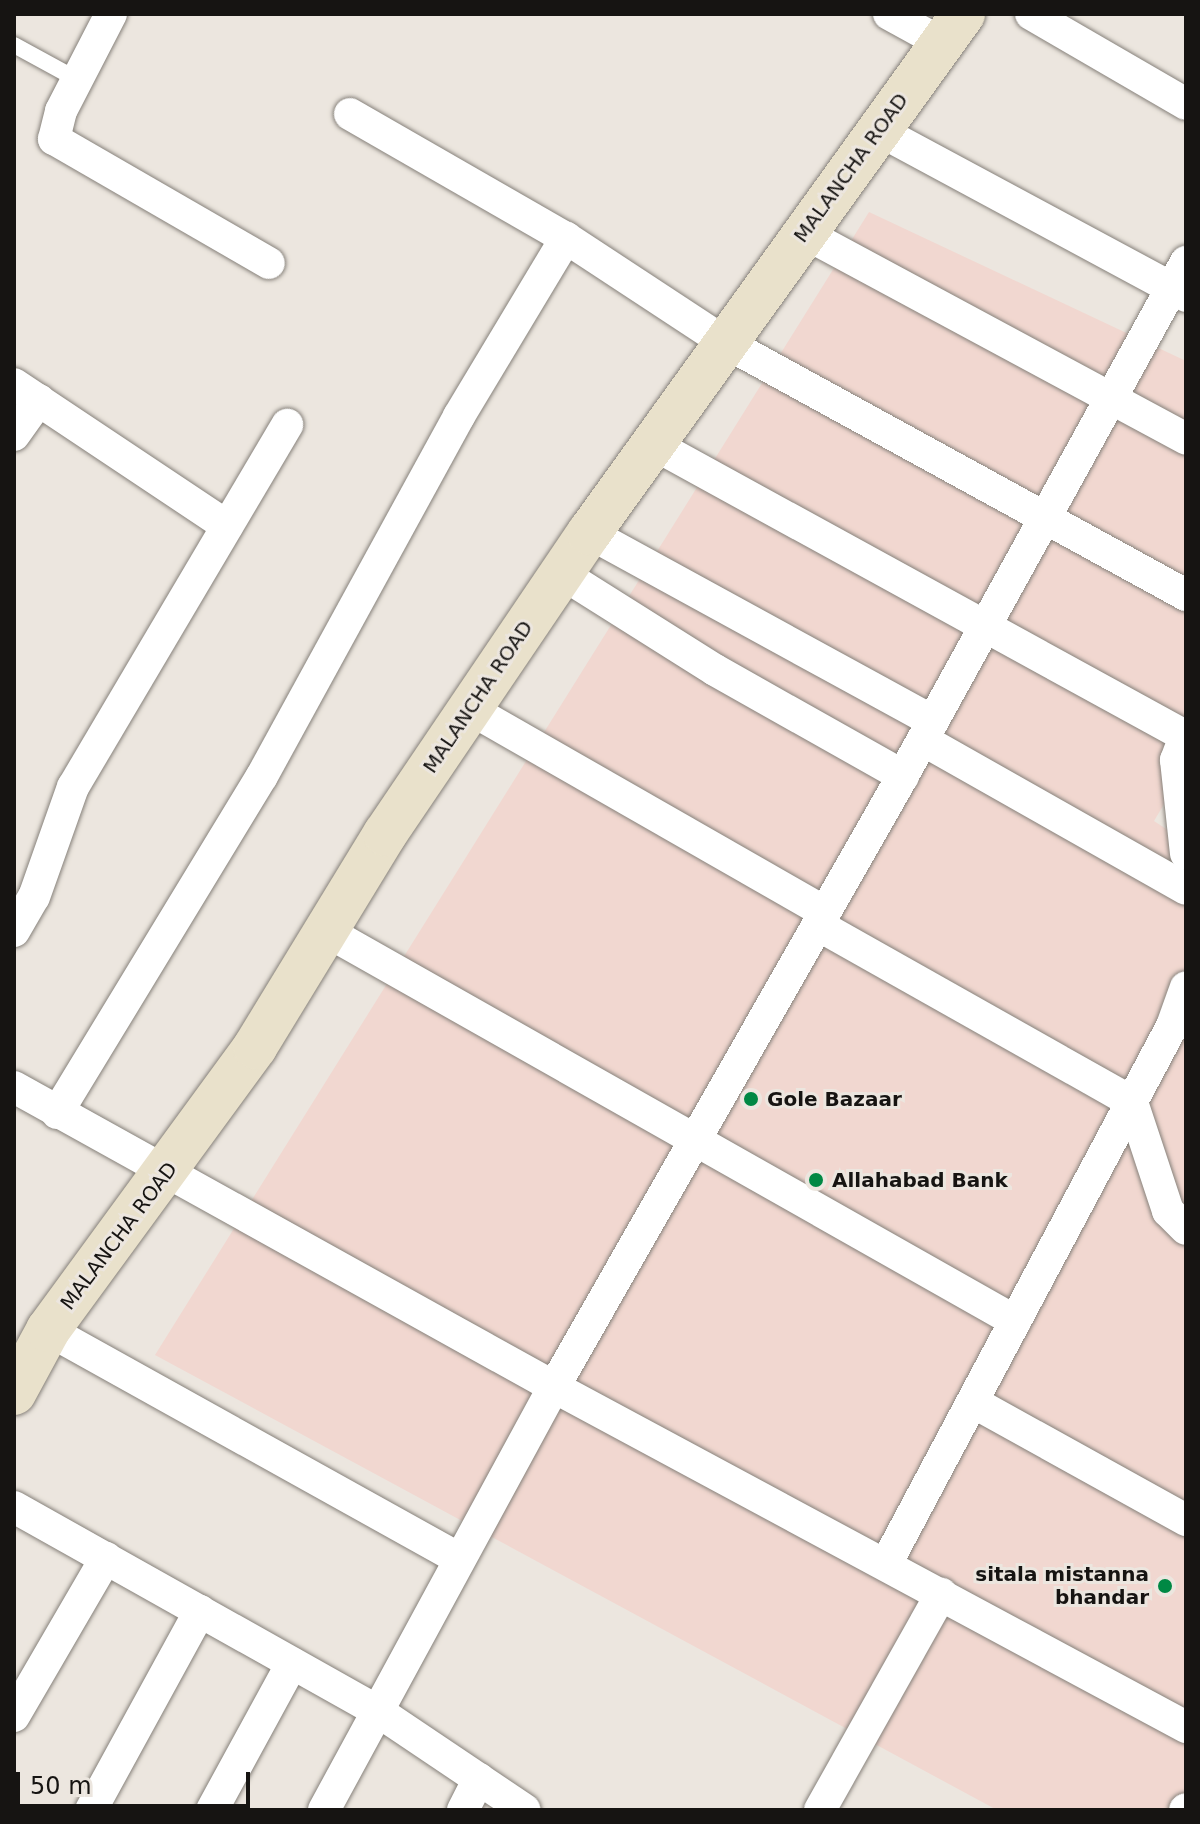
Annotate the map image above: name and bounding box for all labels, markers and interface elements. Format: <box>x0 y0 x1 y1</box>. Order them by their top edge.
street label: MALANCHA ROAD <box>789 89 913 247</box>
street label: MALANCHA ROAD <box>418 616 538 778</box>
place label: Gole Bazaar <box>767 1087 902 1111</box>
marker: Gole Bazaar <box>742 1090 760 1108</box>
street label: MALANCHA ROAD <box>56 1157 182 1315</box>
place label: Allahabad Bank <box>832 1168 1008 1192</box>
marker: Allahabad Bank <box>807 1171 825 1189</box>
place label: sitala mistanna bhandar <box>975 1562 1149 1609</box>
marker: sitala mistanna bhandar <box>1156 1577 1174 1595</box>
scale bar <box>20 1756 254 1806</box>
text: 50 m <box>30 1772 92 1800</box>

